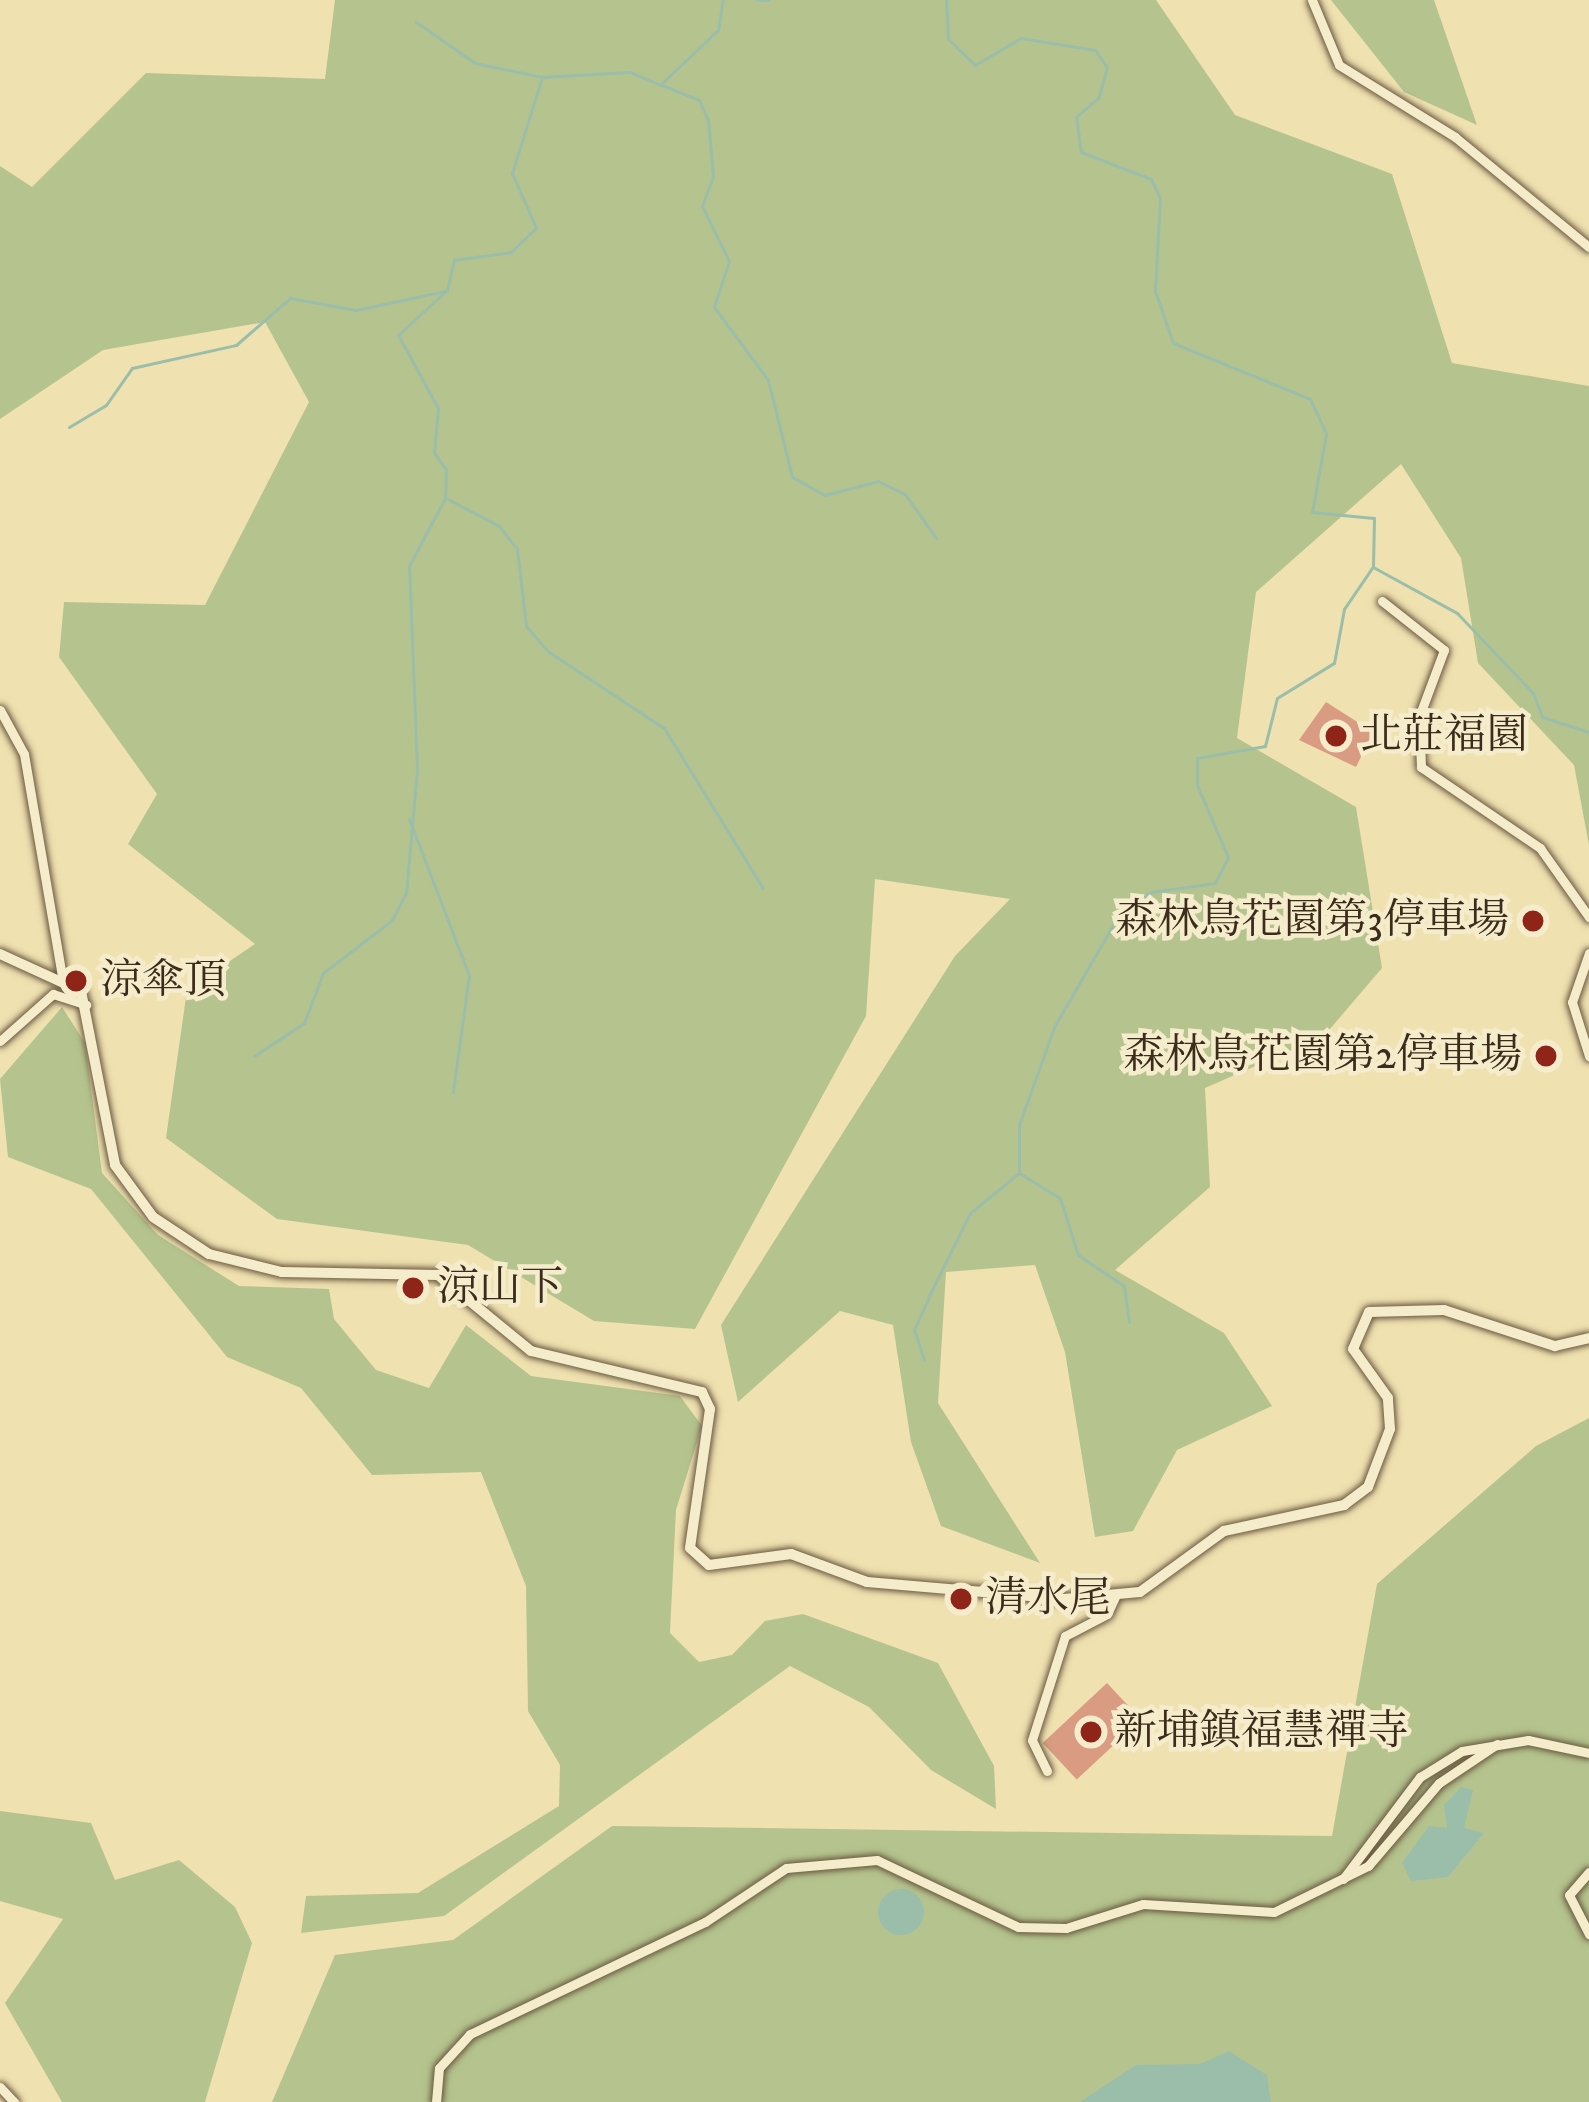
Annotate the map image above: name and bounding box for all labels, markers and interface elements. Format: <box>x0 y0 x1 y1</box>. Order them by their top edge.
place label: 北莊福園 <box>1360 711 1528 761</box>
marker: 北莊福園 <box>1323 723 1349 749</box>
place label: 森林鳥花園第3停車場 <box>1115 896 1509 946</box>
marker: 森林鳥花園第3停車場 <box>1520 908 1546 934</box>
place label: 涼傘頂 <box>100 956 226 1006</box>
marker: 涼傘頂 <box>63 968 89 994</box>
place label: 森林鳥花園第2停車場 <box>1123 1031 1522 1081</box>
marker: 森林鳥花園第2停車場 <box>1533 1043 1559 1069</box>
place label: 涼山下 <box>437 1263 563 1313</box>
marker: 涼山下 <box>400 1275 426 1301</box>
place label: 清水尾 <box>985 1574 1111 1624</box>
marker: 清水尾 <box>948 1586 974 1612</box>
place label: 新埔鎮福慧禪寺 <box>1115 1707 1409 1757</box>
marker: 新埔鎮福慧禪寺 <box>1078 1719 1104 1745</box>

